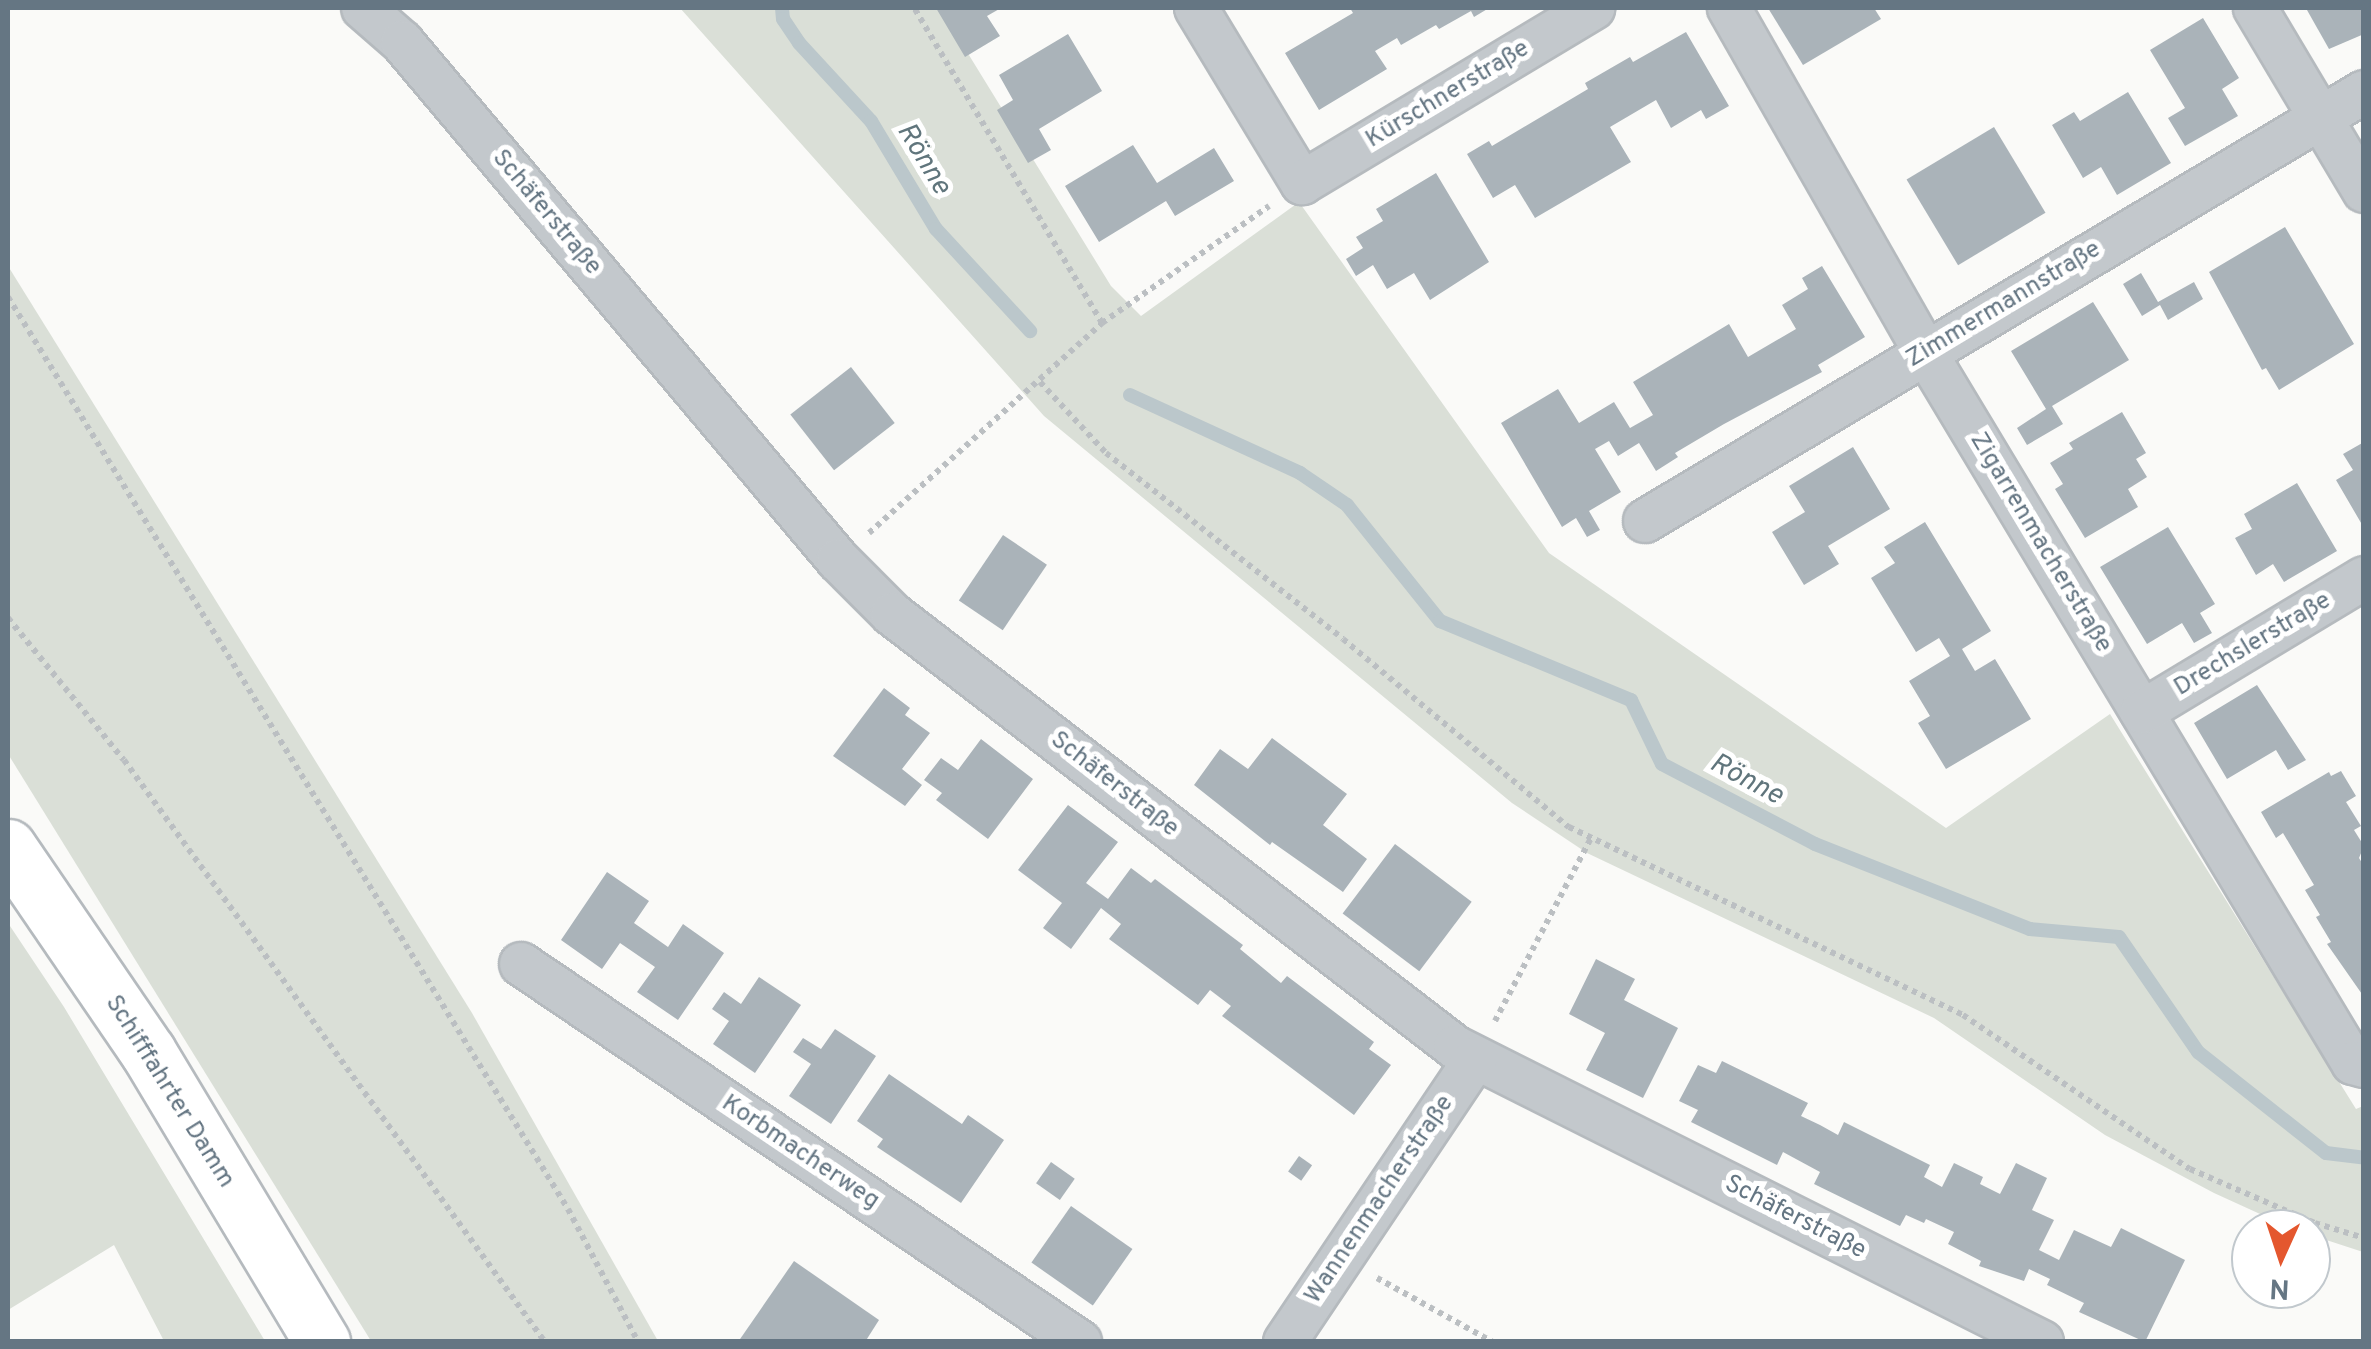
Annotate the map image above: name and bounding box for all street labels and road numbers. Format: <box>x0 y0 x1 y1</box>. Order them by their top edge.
street label: Kürschnerstraße <box>1361 34 1535 156</box>
street label: Schäferstraße <box>485 144 607 282</box>
street label: Zimmermannstraße <box>1901 235 2107 375</box>
street label: Zigarrenmacherstraße <box>1962 427 2118 659</box>
street label: Drechslerstraße <box>2169 586 2337 704</box>
street label: Schäferstraße <box>1044 726 1184 844</box>
street label: Schifffahrter Damm <box>98 990 240 1194</box>
street label: Korbmacherweg <box>715 1089 885 1217</box>
street label: Wannenmacherstraße <box>1299 1090 1461 1310</box>
street label: Schäferstraße <box>1719 1170 1871 1266</box>

